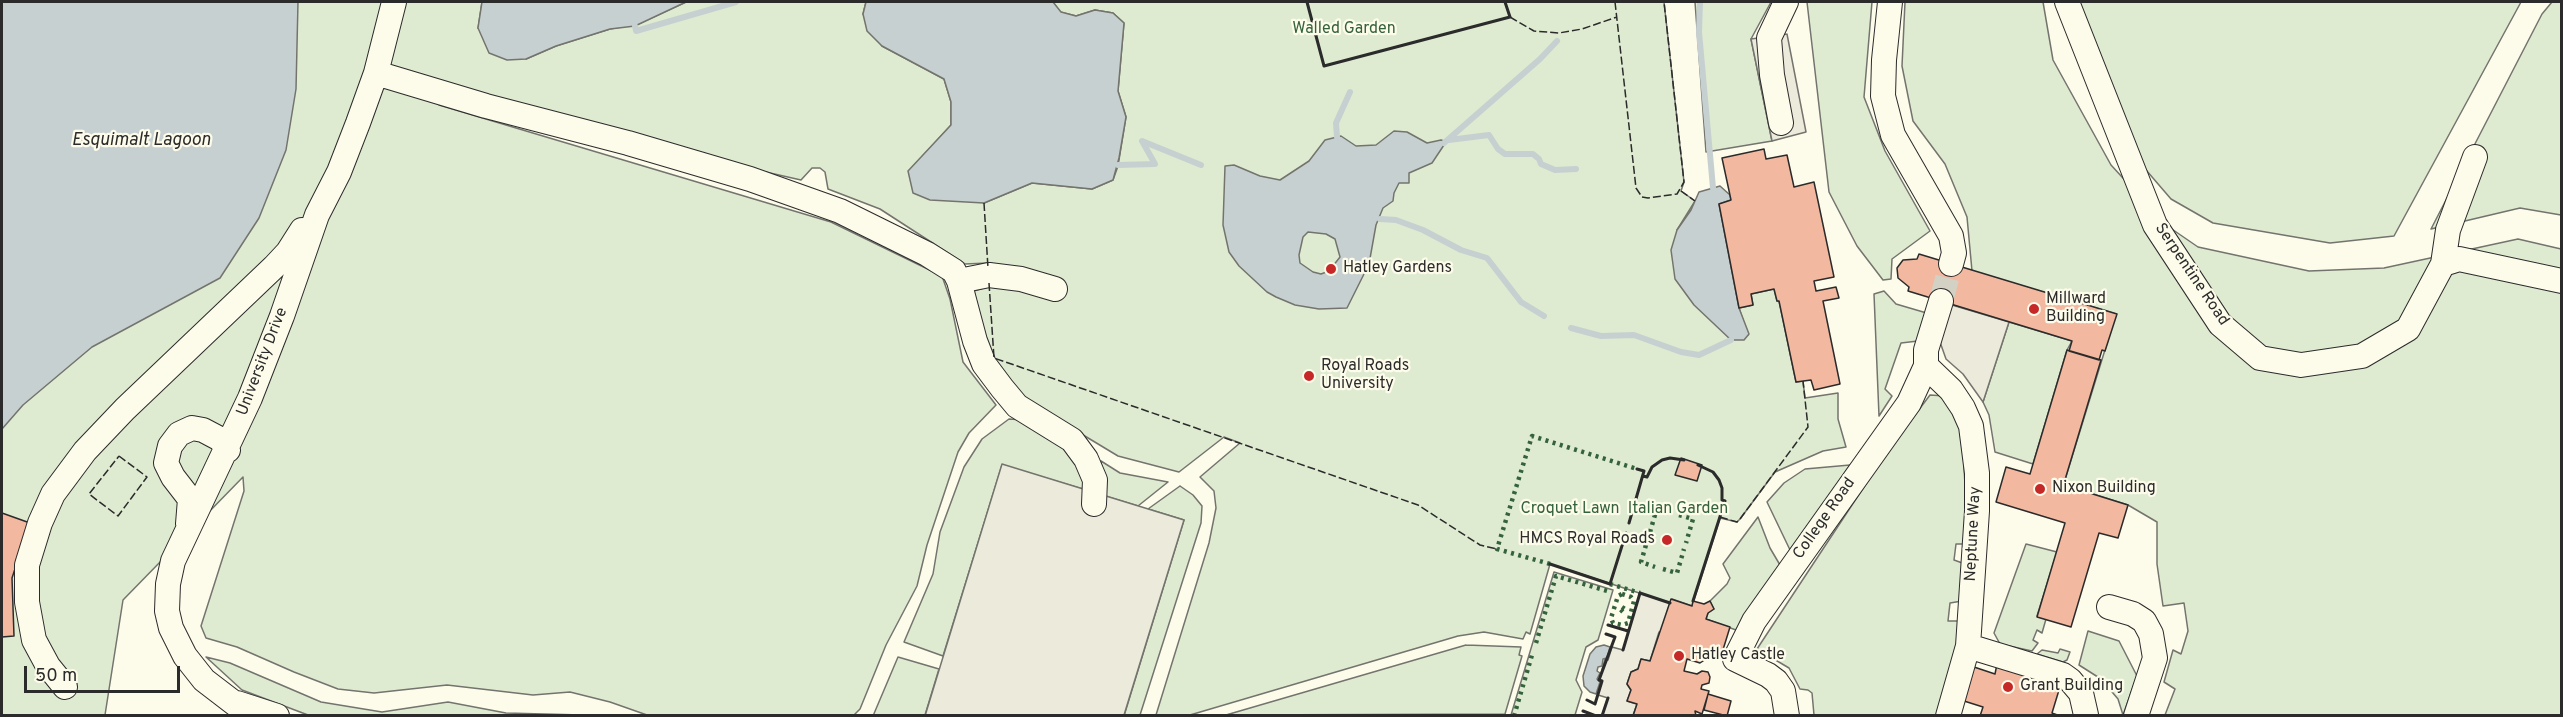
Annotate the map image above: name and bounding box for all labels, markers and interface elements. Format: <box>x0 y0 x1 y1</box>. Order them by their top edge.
park label: Walled Garden <box>1292 20 1396 40</box>
water label: Esquimalt Lagoon <box>71 130 211 152</box>
street label: Serpentine Road <box>2150 220 2232 330</box>
place label: Hatley Gardens <box>1343 259 1452 279</box>
marker: Hatley Gardens <box>1324 262 1338 276</box>
place label: Millward Building <box>2046 290 2106 328</box>
marker: Millward Building <box>2027 302 2041 316</box>
street label: University Drive <box>234 305 292 419</box>
place label: Royal Roads University <box>1321 357 1409 395</box>
marker: Royal Roads University <box>1302 369 1316 383</box>
street label: College Road <box>1790 475 1860 563</box>
place label: Nixon Building <box>2052 479 2156 499</box>
marker: Nixon Building <box>2033 482 2047 496</box>
street label: Neptune Way <box>1962 486 1986 582</box>
park label: Croquet Lawn <box>1520 500 1620 520</box>
park label: Italian Garden <box>1628 500 1728 520</box>
place label: HMCS Royal Roads <box>1519 530 1655 550</box>
marker: HMCS Royal Roads <box>1660 533 1674 547</box>
place label: Hatley Castle <box>1691 646 1785 666</box>
marker: Hatley Castle <box>1672 649 1686 663</box>
scale bar <box>27 654 183 692</box>
text: 50 m <box>35 665 77 688</box>
place label: Grant Building <box>2020 677 2123 697</box>
marker: Grant Building <box>2001 680 2015 694</box>

